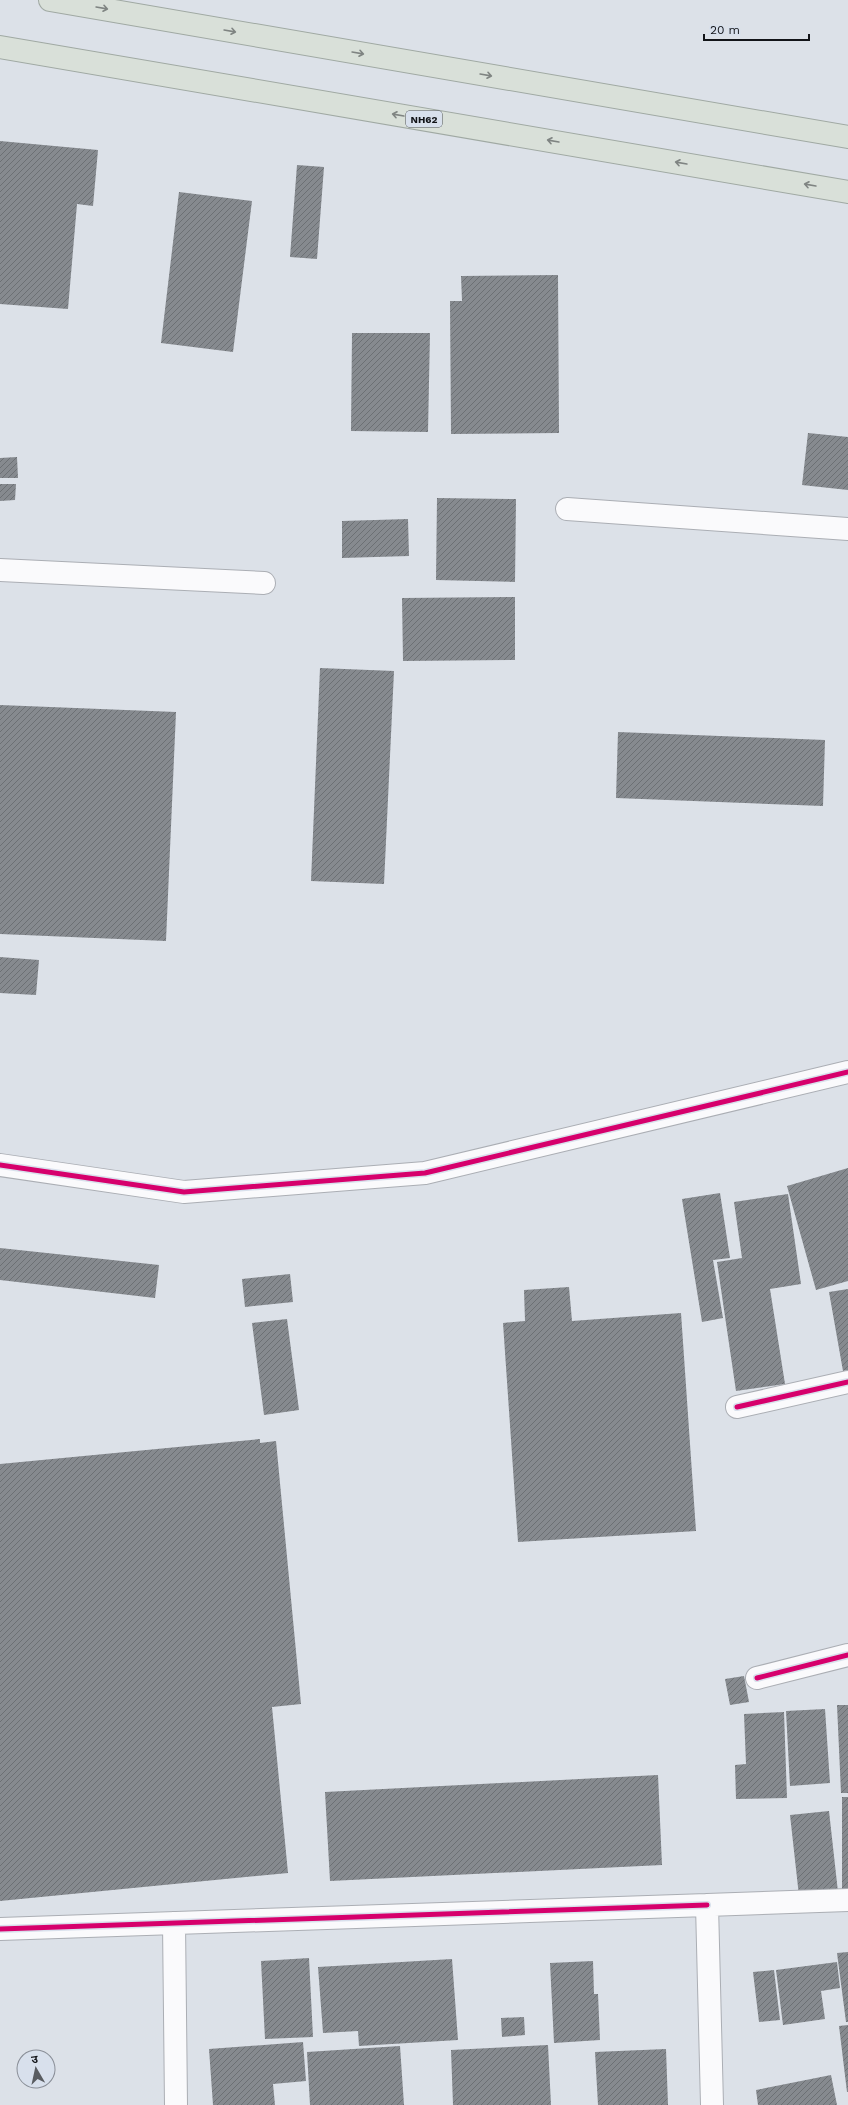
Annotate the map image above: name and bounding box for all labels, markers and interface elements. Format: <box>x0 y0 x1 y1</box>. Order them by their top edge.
one-way arrow <box>95 5 108 13</box>
scale bar <box>704 16 809 42</box>
text: 20 m <box>710 23 740 37</box>
one-way arrow <box>223 27 236 35</box>
one-way arrow <box>351 49 364 57</box>
one-way arrow <box>480 71 493 79</box>
one-way arrow <box>391 111 404 119</box>
road number: NH62 <box>406 111 442 127</box>
one-way arrow <box>547 137 560 145</box>
one-way arrow <box>675 159 688 167</box>
one-way arrow <box>803 181 816 189</box>
north arrow <box>16 2049 56 2089</box>
text: उ <box>30 2053 39 2067</box>

